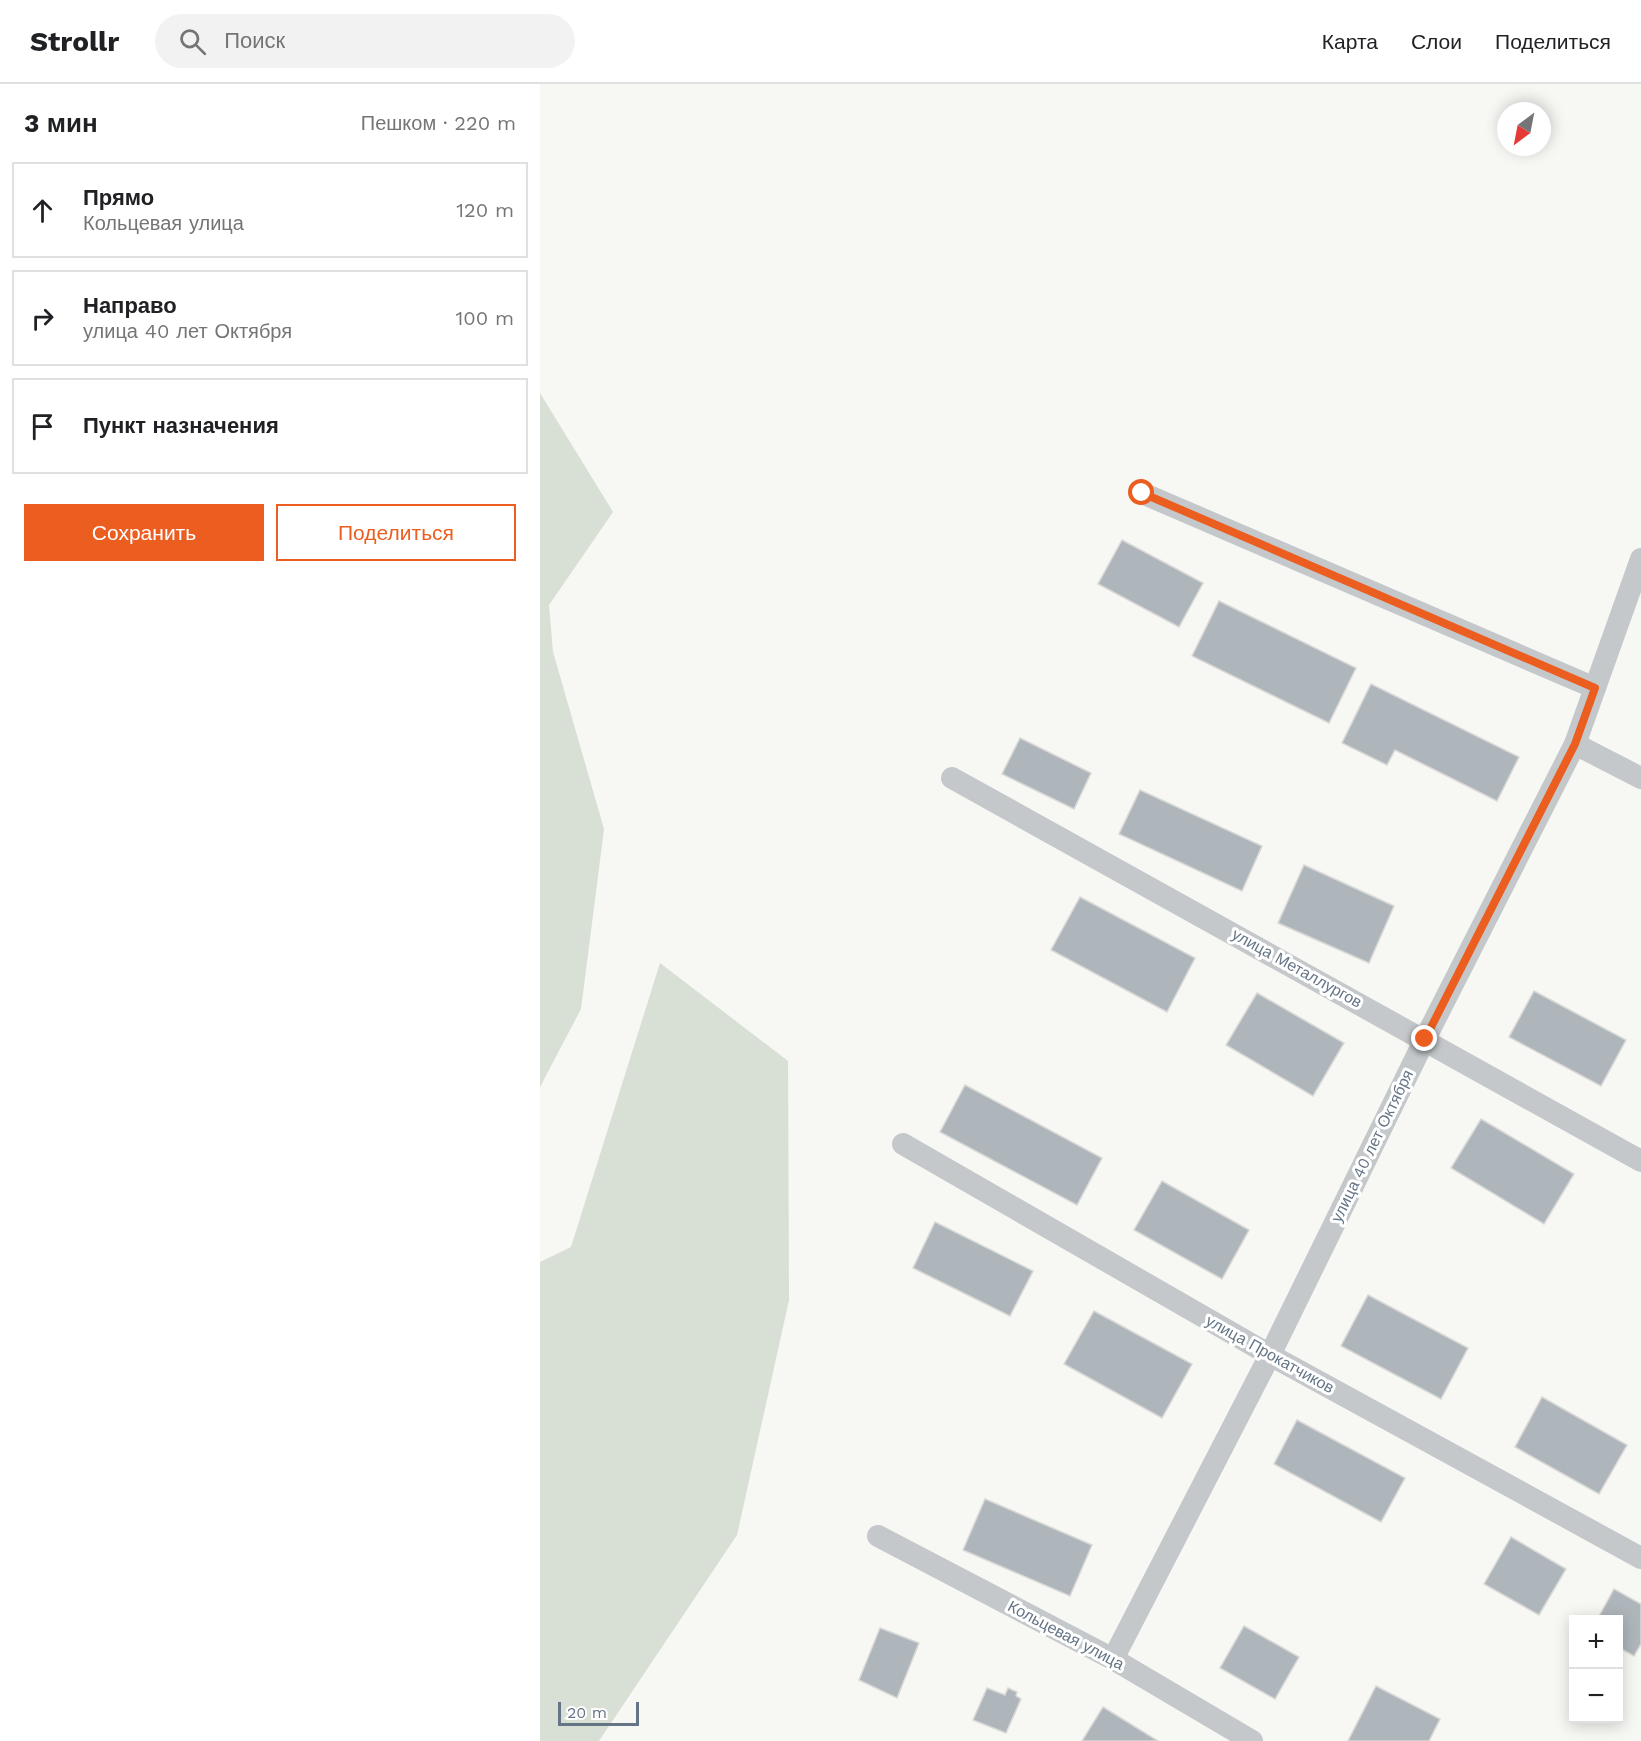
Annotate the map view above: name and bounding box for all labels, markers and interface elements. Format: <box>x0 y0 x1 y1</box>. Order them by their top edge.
search box <box>155 14 575 68</box>
text: Strollr <box>30 25 119 58</box>
icon: search <box>176 25 209 58</box>
text: Поиск <box>224 28 285 53</box>
text: Карта <box>1322 29 1378 54</box>
text: Слои <box>1411 29 1462 54</box>
text: Поделиться <box>1495 29 1611 54</box>
north arrow <box>1497 102 1551 156</box>
text: 3 мин <box>24 108 98 138</box>
text: Пешком · 220 m <box>361 111 516 135</box>
text: Прямо <box>83 185 154 210</box>
icon: ahead <box>26 194 59 227</box>
text: 120 m <box>456 198 514 222</box>
text: Кольцевая улица <box>83 211 244 235</box>
text: Направо <box>83 293 177 318</box>
icon: right <box>26 302 59 335</box>
text: 100 m <box>455 306 514 330</box>
text: улица 40 лет Октября <box>83 319 292 343</box>
icon: arrive <box>26 410 59 443</box>
text: Пункт назначения <box>83 413 279 438</box>
route start <box>1128 479 1154 505</box>
button: Сохранить <box>24 504 264 561</box>
button: Поделиться <box>276 504 516 561</box>
street label: улица Металлургов <box>1229 924 1365 1012</box>
route end <box>1411 1025 1437 1051</box>
street label: улица 40 лет Октября <box>1327 1067 1417 1225</box>
street label: улица Прокатчиков <box>1202 1311 1338 1397</box>
street label: Кольцевая улица <box>1005 1596 1127 1674</box>
map controls <box>1569 1615 1623 1723</box>
button: + <box>1569 1615 1623 1669</box>
button: − <box>1569 1669 1623 1723</box>
scale bar <box>558 1699 639 1726</box>
text: 20 m <box>567 1703 607 1722</box>

